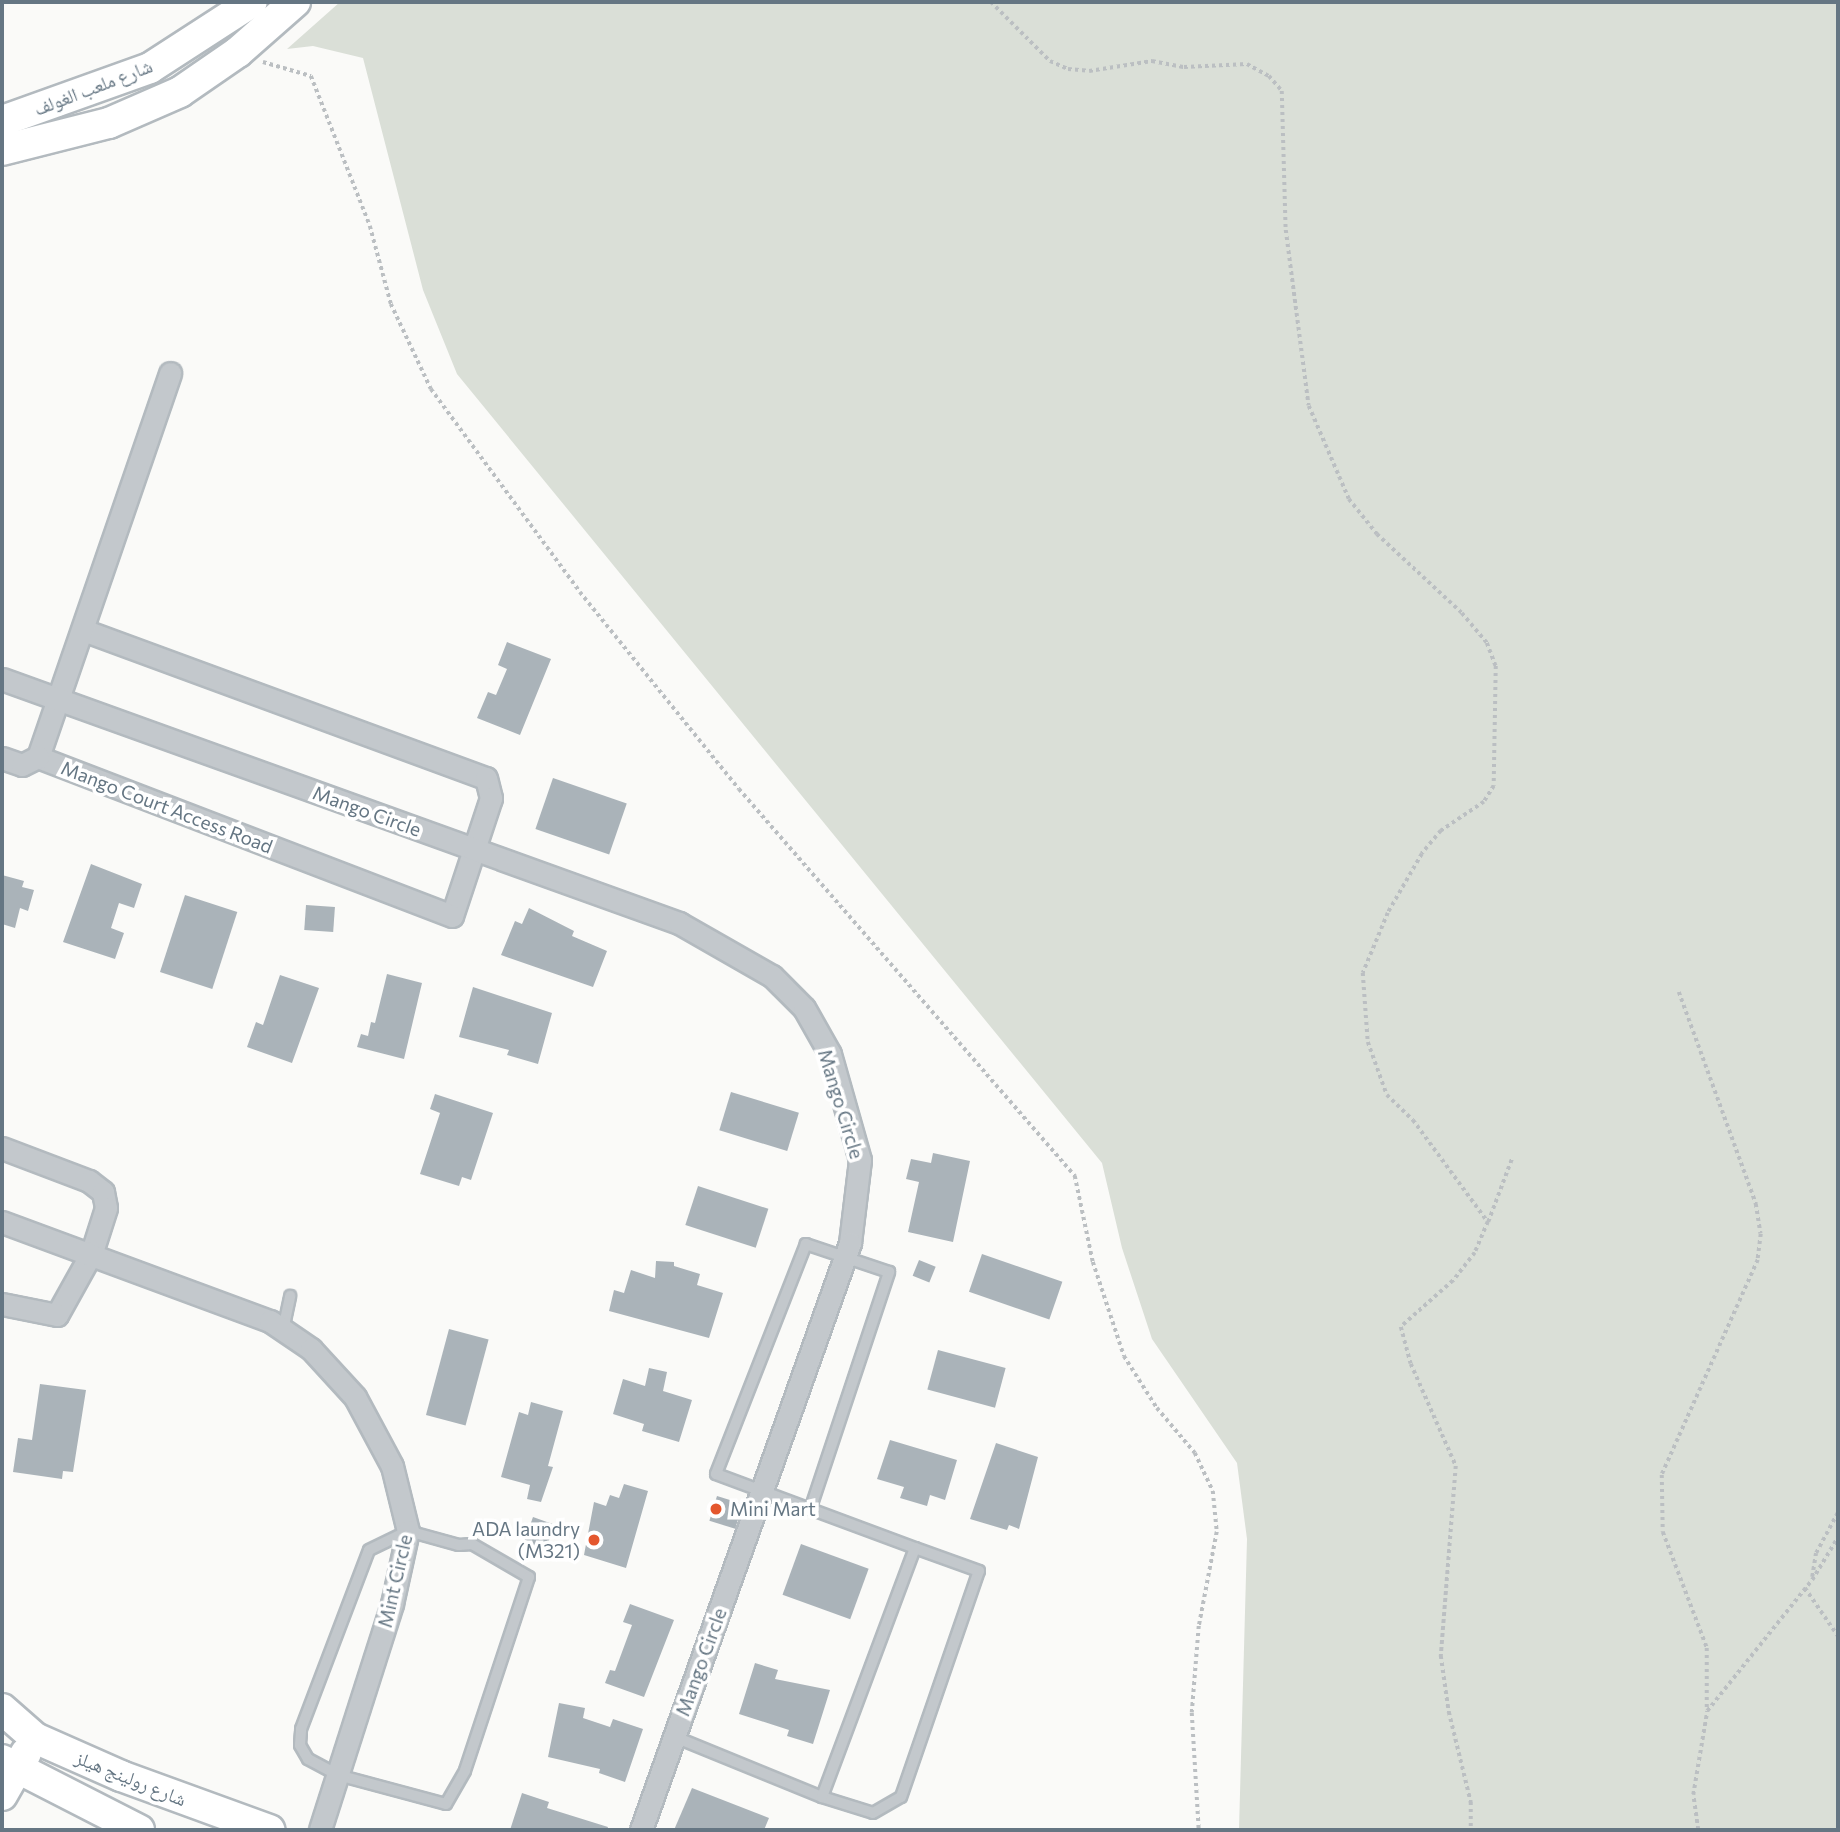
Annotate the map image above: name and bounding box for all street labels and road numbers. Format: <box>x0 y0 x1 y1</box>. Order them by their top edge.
street label: شارع ملعب الغولف <box>31 54 155 120</box>
street label: Mango Court Access Road <box>58 756 276 858</box>
street label: Mango Circle <box>310 781 424 841</box>
street label: Mango Circle <box>814 1046 868 1162</box>
street label: Mint Circle <box>373 1532 417 1630</box>
street label: Mango Circle <box>671 1605 731 1719</box>
street label: شارع رولينج هيلز <box>72 1745 190 1811</box>

